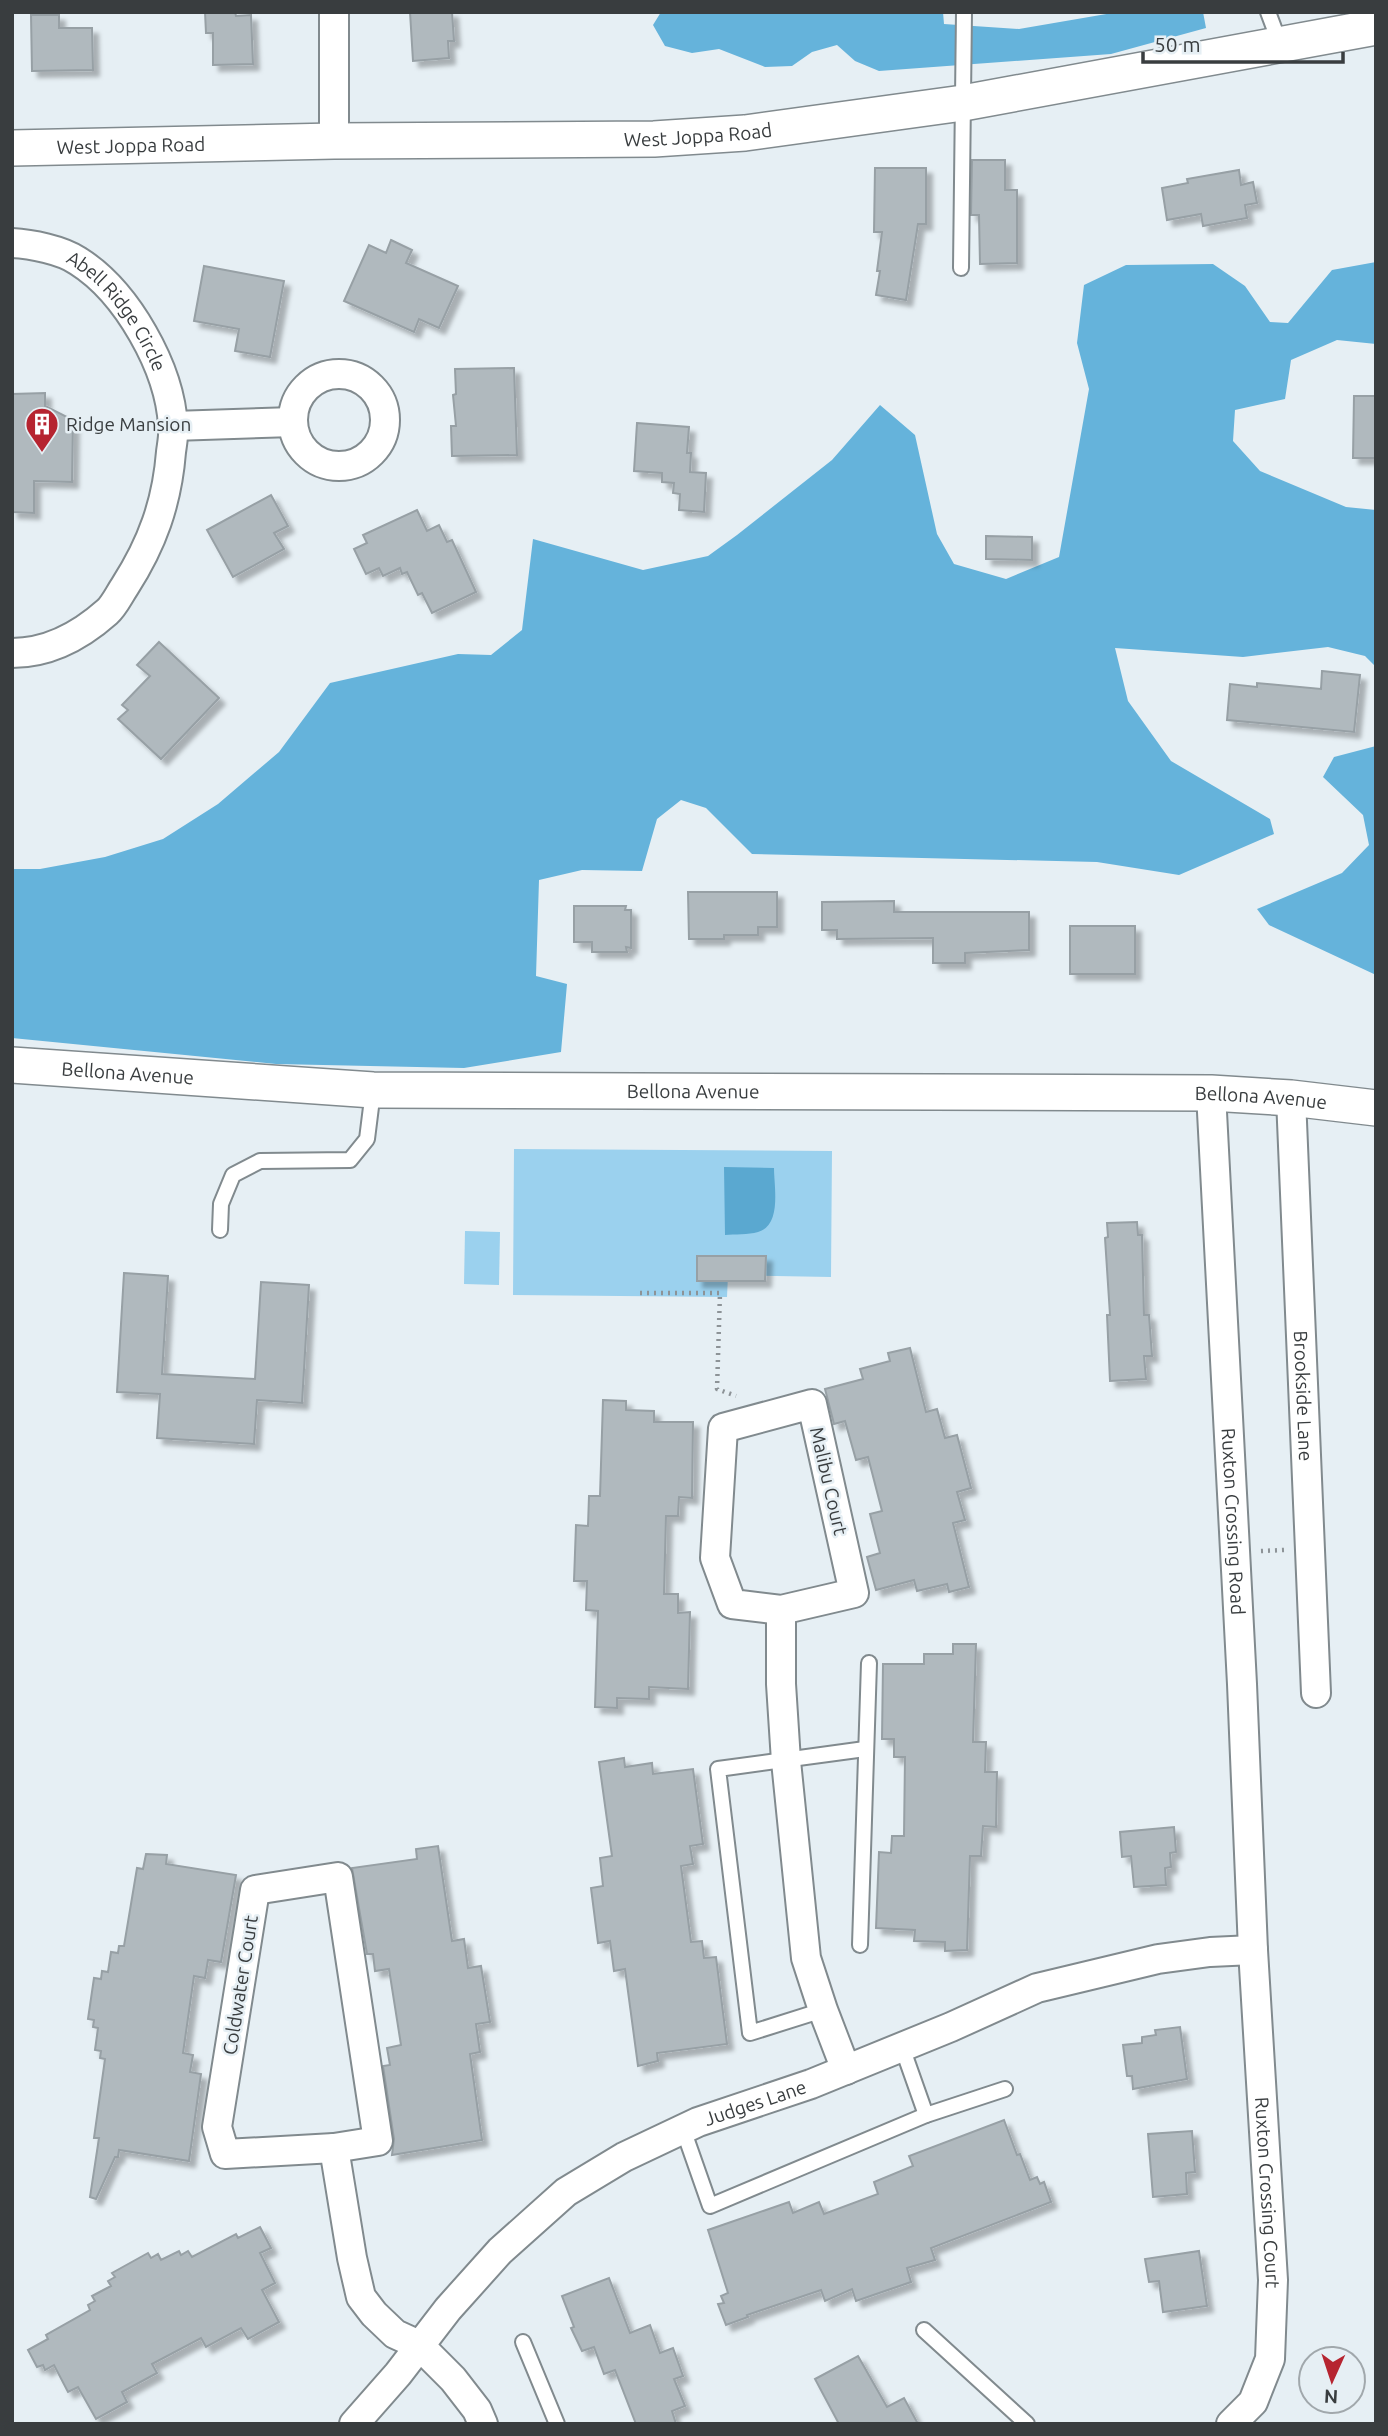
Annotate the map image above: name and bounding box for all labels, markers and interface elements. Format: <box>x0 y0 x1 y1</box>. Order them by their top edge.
scale bar <box>1143 21 1342 65</box>
text: 50 m <box>1154 32 1201 56</box>
street label: West Joppa Road <box>624 118 773 150</box>
street label: West Joppa Road <box>56 133 205 158</box>
street label: Abell Ridge Circle <box>63 246 171 374</box>
building icon: Ridge Mansion <box>23 405 61 454</box>
place label: Ridge Mansion <box>66 413 191 435</box>
street label: Bellona Avenue <box>61 1057 195 1089</box>
street label: Bellona Avenue <box>627 1080 760 1102</box>
street label: Bellona Avenue <box>1195 1082 1328 1113</box>
street label: Brookside Lane <box>1290 1330 1317 1462</box>
street label: Malibu Court <box>806 1425 852 1538</box>
street label: Ruxton Crossing Road <box>1218 1427 1249 1615</box>
street label: Coldwater Court <box>218 1913 262 2056</box>
street label: Judges Lane <box>701 2075 809 2130</box>
street label: Ruxton Crossing Court <box>1251 2096 1284 2289</box>
north arrow <box>1297 2345 1367 2415</box>
text: N <box>1323 2386 1339 2408</box>

